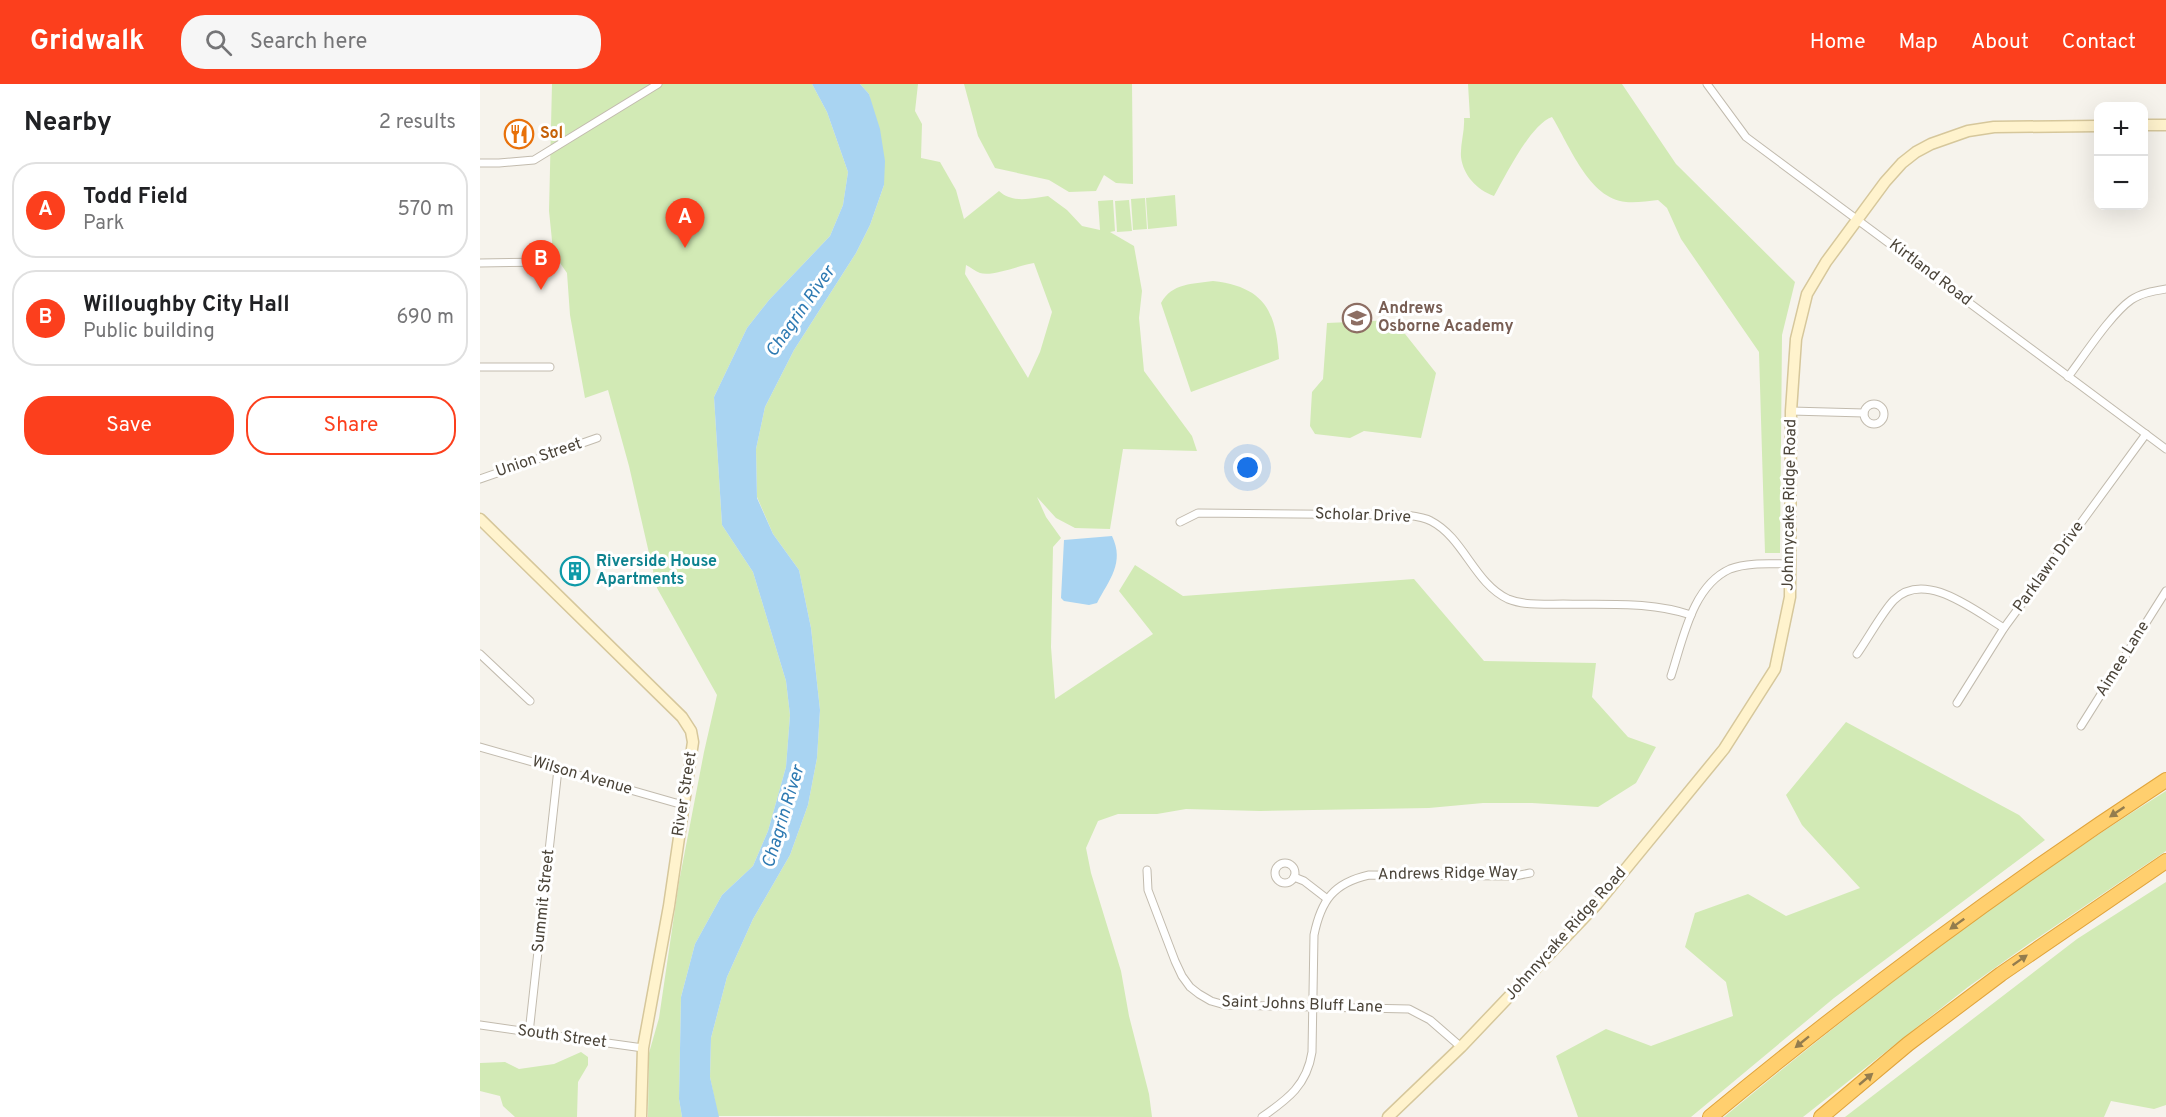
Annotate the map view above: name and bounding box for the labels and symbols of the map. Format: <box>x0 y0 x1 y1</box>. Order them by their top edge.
restaurant icon: Sol <box>503 118 535 150</box>
place label: Sol <box>540 124 563 144</box>
pin: A <box>666 198 704 248</box>
street label: Kirtland Road <box>1885 235 1975 311</box>
pin: B <box>522 240 560 290</box>
water label: Chagrin River <box>761 260 842 362</box>
place label: Andrews Osborne Academy <box>1378 299 1514 337</box>
school or university icon: Andrews Osborne Academy <box>1341 302 1373 334</box>
street label: Johnnycake Ridge Road <box>1778 419 1802 591</box>
street label: Union Street <box>493 434 585 482</box>
your location <box>1233 453 1262 482</box>
street label: Scholar Drive <box>1315 504 1411 528</box>
street label: Parklawn Drive <box>2009 518 2089 616</box>
place label: Riverside House Apartments <box>596 552 717 590</box>
building icon: Riverside House Apartments <box>559 555 591 587</box>
street label: Aimee Lane <box>2092 617 2154 701</box>
street label: River Street <box>668 750 702 838</box>
street label: Wilson Avenue <box>529 752 635 800</box>
water label: Chagrin River <box>757 761 811 871</box>
one-way arrow <box>2109 807 2125 818</box>
street label: Summit Street <box>529 848 559 954</box>
street label: Andrews Ridge Way <box>1378 863 1518 885</box>
street label: Johnnycake Ridge Road <box>1501 863 1631 1005</box>
one-way arrow <box>1950 917 1965 929</box>
one-way arrow <box>2012 954 2028 966</box>
street label: Saint Johns Bluff Lane <box>1221 992 1383 1018</box>
street label: South Street <box>516 1021 608 1053</box>
one-way arrow <box>1795 1036 1810 1048</box>
one-way arrow <box>1858 1073 1874 1086</box>

